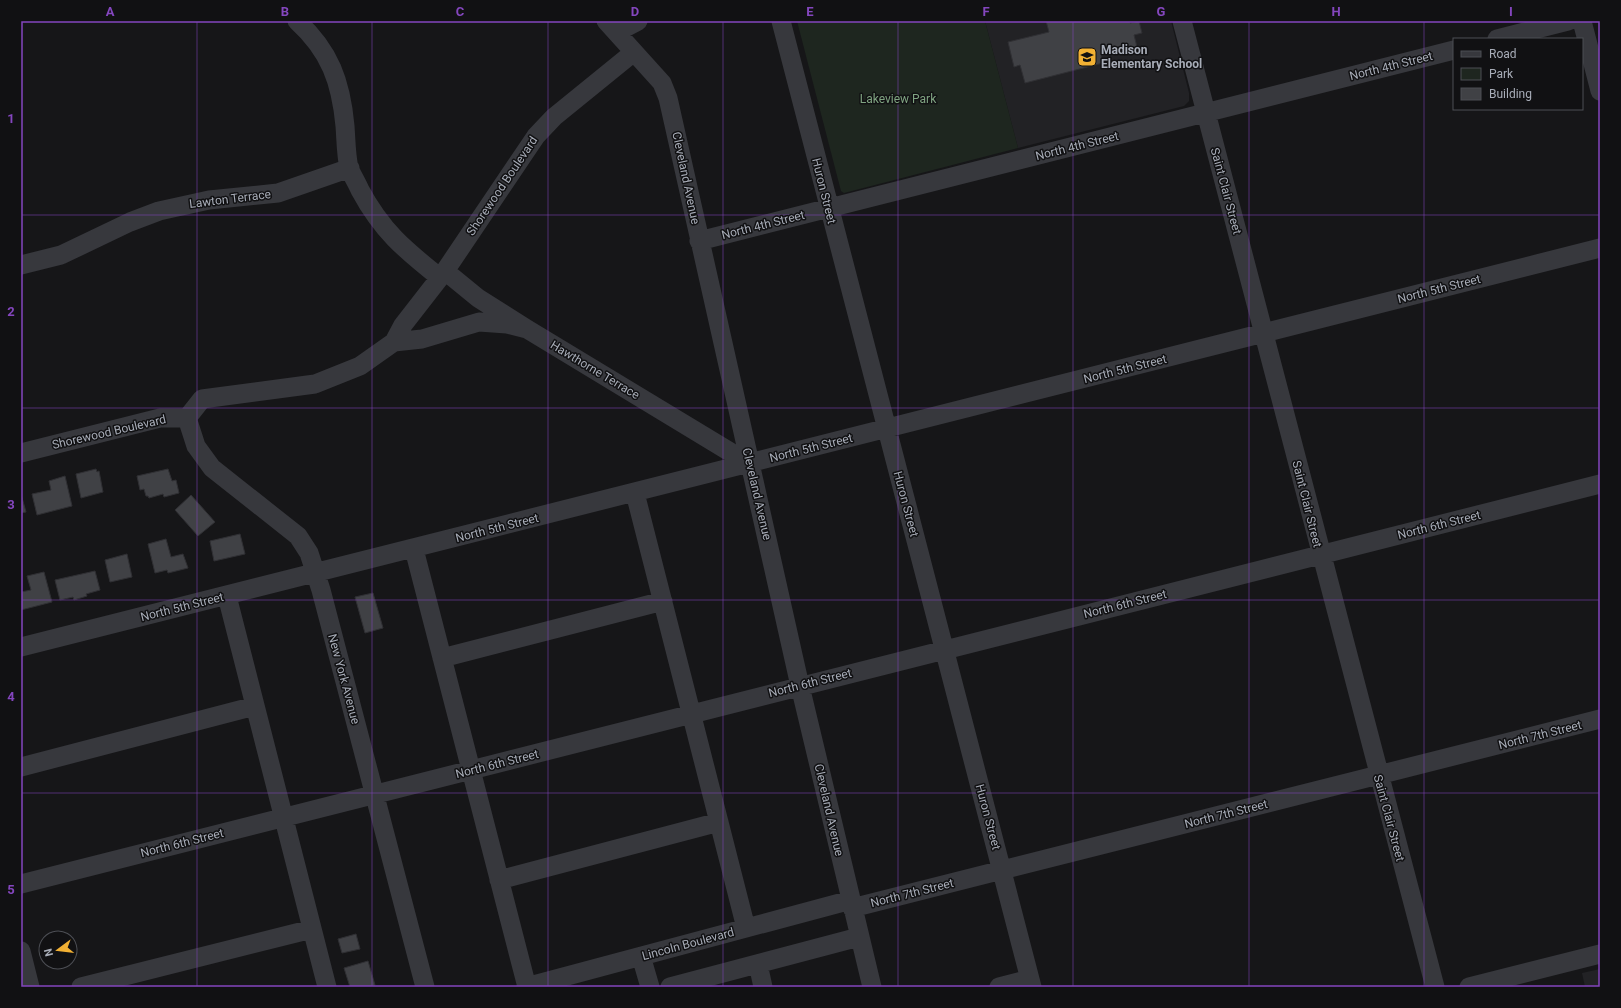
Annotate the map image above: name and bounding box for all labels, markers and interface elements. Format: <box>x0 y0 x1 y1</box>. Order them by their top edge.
text: A <box>106 4 115 19</box>
text: B <box>281 4 289 19</box>
text: C <box>456 4 465 19</box>
text: D <box>631 4 639 19</box>
text: E <box>806 4 814 19</box>
text: F <box>982 4 990 19</box>
text: G <box>1157 4 1166 19</box>
text: H <box>1331 4 1341 19</box>
text: I <box>1509 4 1513 19</box>
legend <box>1453 38 1583 110</box>
place label: Madison Elementary School <box>1101 43 1202 71</box>
school or university icon: Madison Elementary School <box>1076 46 1098 68</box>
text: Road <box>1489 47 1517 61</box>
street label: North 4th Street <box>1348 49 1434 83</box>
text: Park <box>1489 67 1514 81</box>
text: Building <box>1489 87 1532 101</box>
park label: Lakeview Park <box>860 92 937 106</box>
text: 1 <box>7 111 15 126</box>
street label: North 4th Street <box>1034 129 1120 163</box>
street label: Cleveland Avenue <box>669 130 703 226</box>
street label: Shorewood Boulevard <box>464 134 540 238</box>
street label: Saint Clair Street <box>1208 146 1244 236</box>
street label: Huron Street <box>809 157 839 225</box>
street label: Lawton Terrace <box>188 187 272 211</box>
street label: North 4th Street <box>720 208 806 242</box>
street label: North 5th Street <box>1396 272 1482 306</box>
text: 2 <box>7 304 15 319</box>
street label: Hawthorne Terrace <box>548 338 642 402</box>
street label: North 5th Street <box>1082 352 1168 386</box>
street label: Shorewood Boulevard <box>51 412 167 452</box>
street label: North 5th Street <box>768 431 854 465</box>
street label: Cleveland Avenue <box>740 447 774 541</box>
street label: Saint Clair Street <box>1289 459 1325 549</box>
street label: Huron Street <box>891 470 921 538</box>
text: 3 <box>7 497 15 512</box>
street label: North 6th Street <box>1396 508 1482 542</box>
street label: North 5th Street <box>454 511 540 545</box>
street label: North 6th Street <box>1082 587 1168 621</box>
street label: North 5th Street <box>139 590 225 624</box>
street label: New York Avenue <box>325 632 363 726</box>
street label: North 6th Street <box>767 666 853 700</box>
text: 4 <box>7 689 15 704</box>
street label: North 7th Street <box>1497 718 1583 752</box>
street label: North 6th Street <box>454 747 540 781</box>
street label: Cleveland Avenue <box>812 763 846 857</box>
street label: Saint Clair Street <box>1371 773 1407 863</box>
street label: Huron Street <box>973 783 1003 851</box>
street label: North 7th Street <box>1183 797 1269 831</box>
street label: North 6th Street <box>139 826 225 860</box>
street label: North 7th Street <box>869 876 955 910</box>
text: 5 <box>7 882 15 897</box>
street label: Lincoln Boulevard <box>640 925 736 963</box>
north arrow <box>38 930 78 970</box>
text: N <box>41 947 56 958</box>

